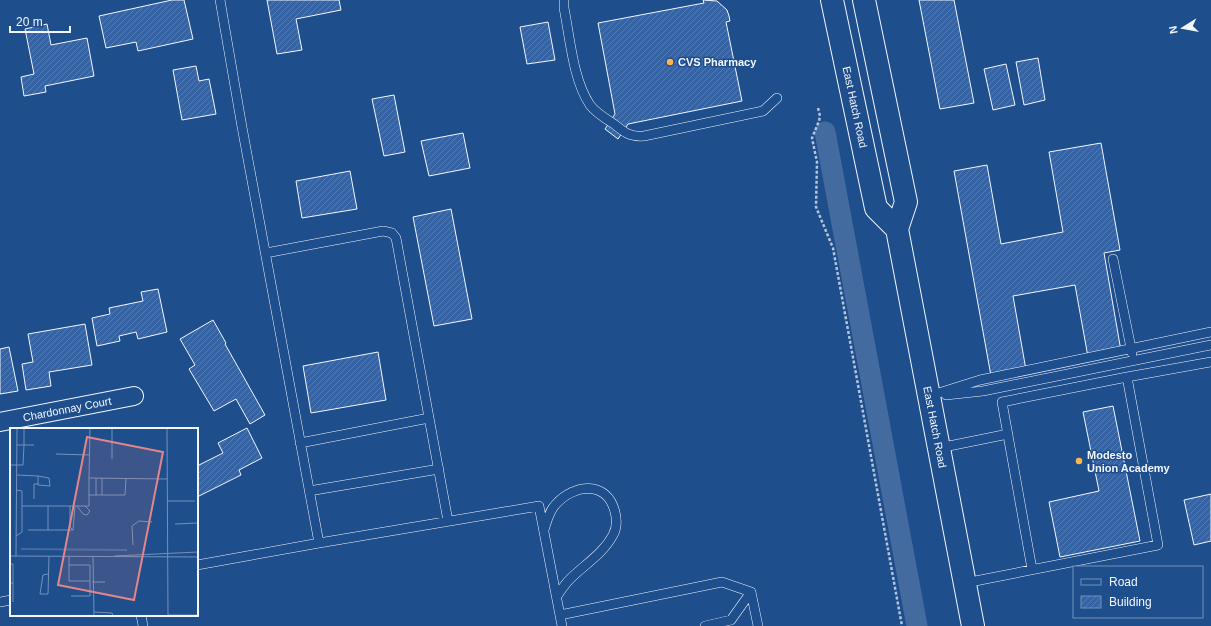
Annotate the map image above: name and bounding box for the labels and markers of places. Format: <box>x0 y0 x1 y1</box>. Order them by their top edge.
place label: CVS Pharmacy <box>678 56 757 68</box>
marker: CVS Pharmacy <box>665 57 675 67</box>
place label: Modesto Union Academy <box>1087 449 1171 474</box>
marker: Modesto Union Academy <box>1074 456 1084 466</box>

